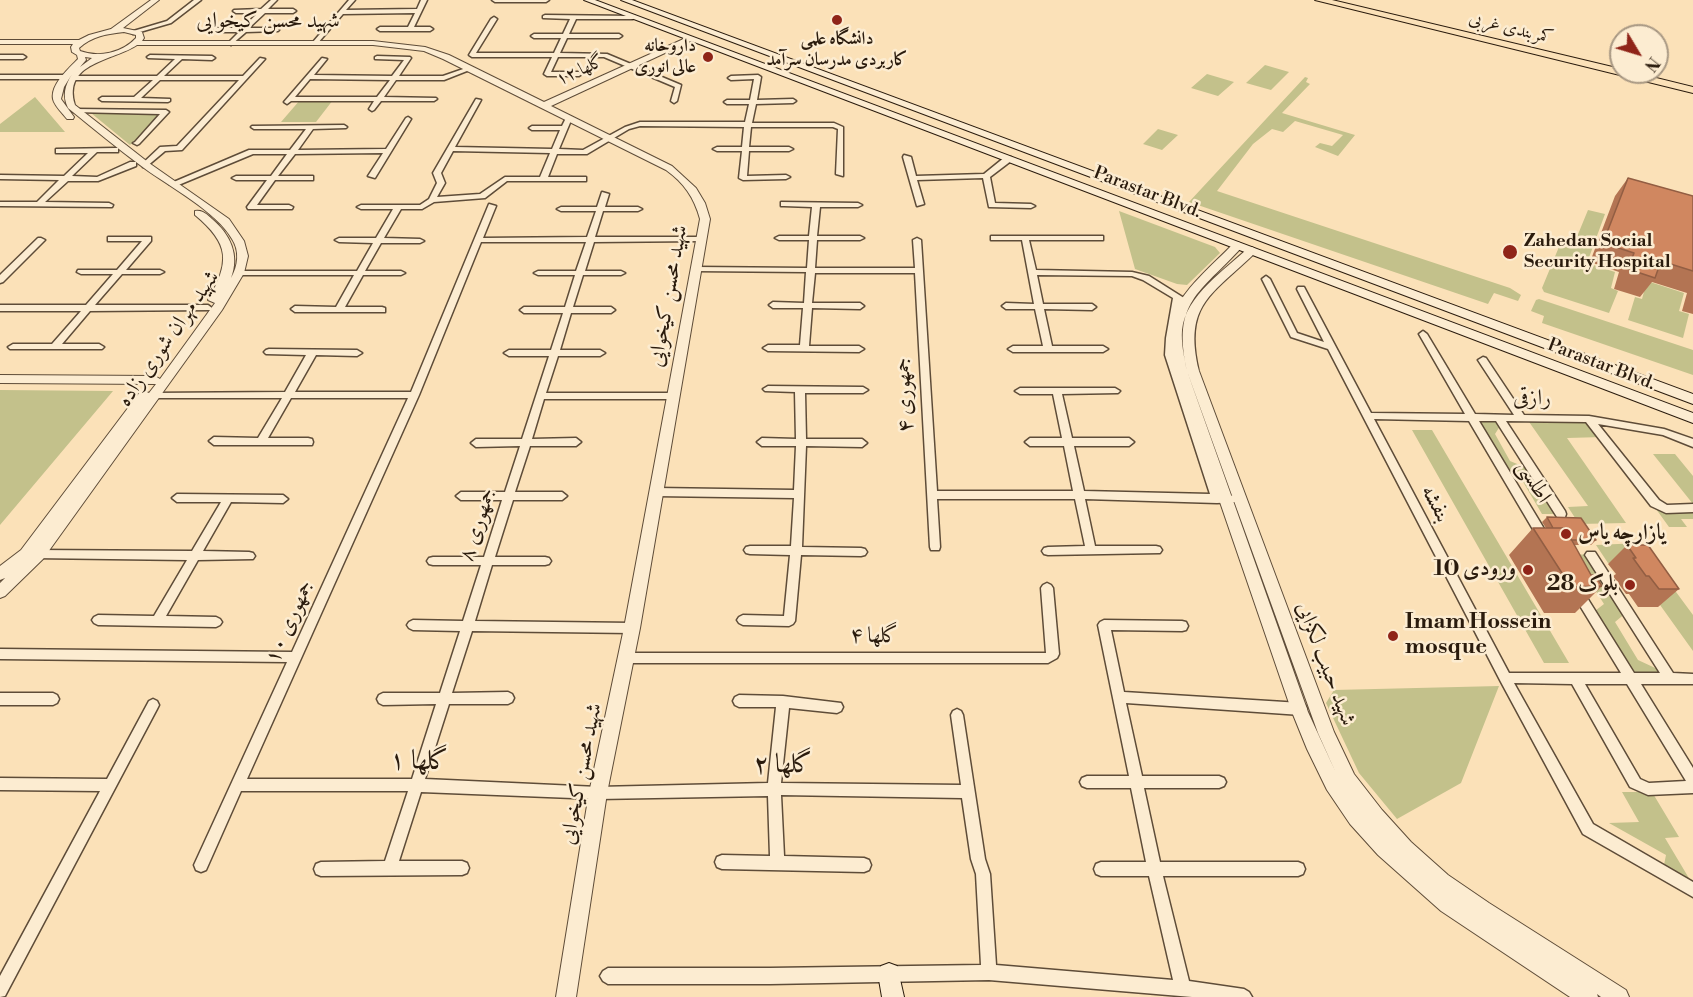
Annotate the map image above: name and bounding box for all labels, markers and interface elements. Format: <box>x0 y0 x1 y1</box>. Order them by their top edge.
street label: کمربندی غربی <box>1466 8 1556 50</box>
street label: شهید محسن کیخوایی <box>196 9 340 35</box>
marker: دانشگاه علمی کاربردی مدرسان سرآمد <box>830 13 844 27</box>
north arrow <box>1609 24 1669 84</box>
place label: دانشگاه علمی کاربردی مدرسان سرآمد <box>766 29 908 72</box>
place label: داروخانه عالی انوری <box>635 36 696 78</box>
marker: داروخانه عالی انوری <box>701 50 715 64</box>
street label: گلها ۱۲ <box>553 51 607 91</box>
text: N <box>1640 53 1663 75</box>
street label: Parastar Blvd. <box>1090 163 1204 223</box>
street label: شهید محسن کیخوایی <box>644 223 694 369</box>
place label: Zahedan Social Security Hospital <box>1524 231 1671 274</box>
marker: Zahedan Social Security Hospital <box>1501 243 1519 261</box>
street label: شهید مهران شوری زاده <box>112 266 226 412</box>
street label: Parastar Blvd. <box>1544 335 1658 395</box>
street label: جمهوری ۴ <box>890 357 920 433</box>
street label: رازقی <box>1513 385 1551 413</box>
street label: اطلسی <box>1510 455 1556 509</box>
street label: بنفشه <box>1414 481 1456 527</box>
street label: جمهوری ۸ <box>454 485 502 565</box>
place label: یازارچه یاس <box>1578 521 1666 547</box>
marker: یازارچه یاس <box>1559 527 1573 541</box>
place label: ورودی 10 <box>1434 557 1516 583</box>
marker: ورودی 10 <box>1521 563 1535 577</box>
place label: بلوک 28 <box>1547 572 1618 598</box>
street label: جمهوری ۱۰ <box>260 576 320 668</box>
marker: بلوک 28 <box>1623 578 1637 592</box>
street label: شهید حبیب لکزایی <box>1289 598 1361 730</box>
place label: Imam Hossein mosque <box>1405 610 1551 662</box>
street label: گلها ۴ <box>850 624 898 650</box>
marker: Imam Hossein mosque <box>1386 629 1400 643</box>
street label: شهید محسن کیخوایی <box>555 701 609 847</box>
street label: گلها ۱ <box>389 745 449 779</box>
street label: گلها ۲ <box>753 750 813 782</box>

